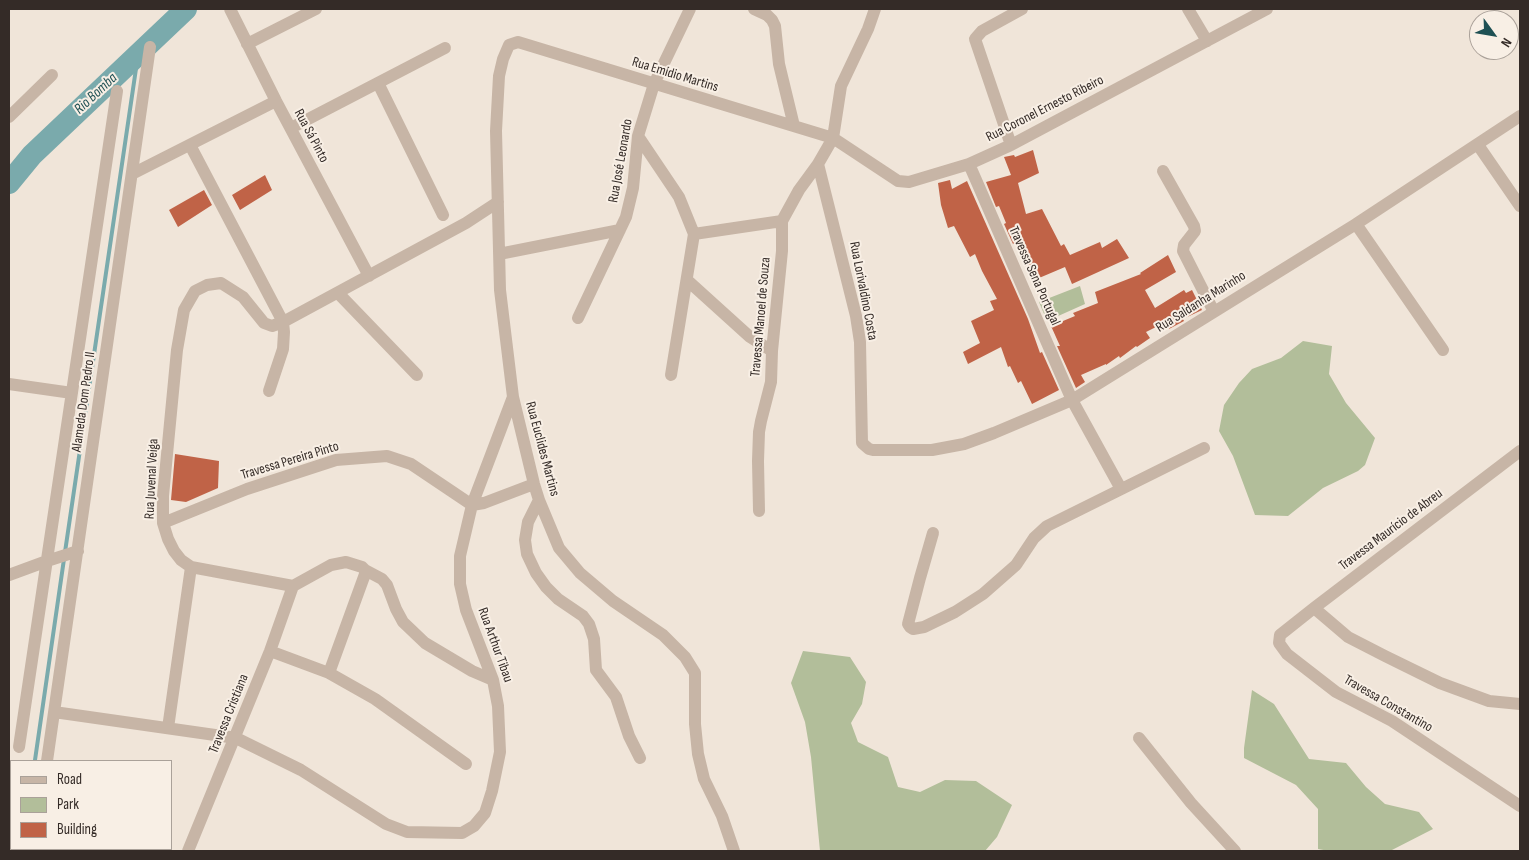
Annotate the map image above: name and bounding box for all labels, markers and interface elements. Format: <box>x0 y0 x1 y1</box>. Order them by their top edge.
north arrow <box>1469 10 1519 60</box>
text: N <box>1497 35 1515 50</box>
street label: Rua Emídio Martins <box>630 54 720 96</box>
water label: Rio Bomba <box>71 70 121 118</box>
street label: Rua Coronel Ernesto Ribeiro <box>983 72 1107 146</box>
street label: Rua Sá Pinto <box>290 106 332 166</box>
street label: Rua José Leonardo <box>605 118 637 204</box>
street label: Travessa Sena Portugal <box>1005 224 1063 328</box>
street label: Rua Lorivaldino Costa <box>845 240 881 342</box>
street label: Travessa Manoel de Souza <box>747 257 775 377</box>
street label: Rua Saldanha Marinho <box>1153 268 1249 336</box>
street label: Alameda Dom Pedro II <box>69 351 99 453</box>
street label: Rua Euclides Martins <box>521 400 563 498</box>
street label: Rua Juvenal Veiga <box>141 438 163 520</box>
street label: Travessa Pereira Pinto <box>239 438 341 484</box>
street label: Travessa Maurício de Abreu <box>1336 486 1446 574</box>
street label: Rua Arthur Tibau <box>474 605 516 685</box>
street label: Travessa Cristiana <box>205 672 253 756</box>
street label: Travessa Constantino <box>1341 672 1435 736</box>
legend <box>10 760 172 850</box>
text: Road <box>57 770 82 789</box>
text: Park <box>57 795 79 814</box>
text: Building <box>57 820 97 839</box>

